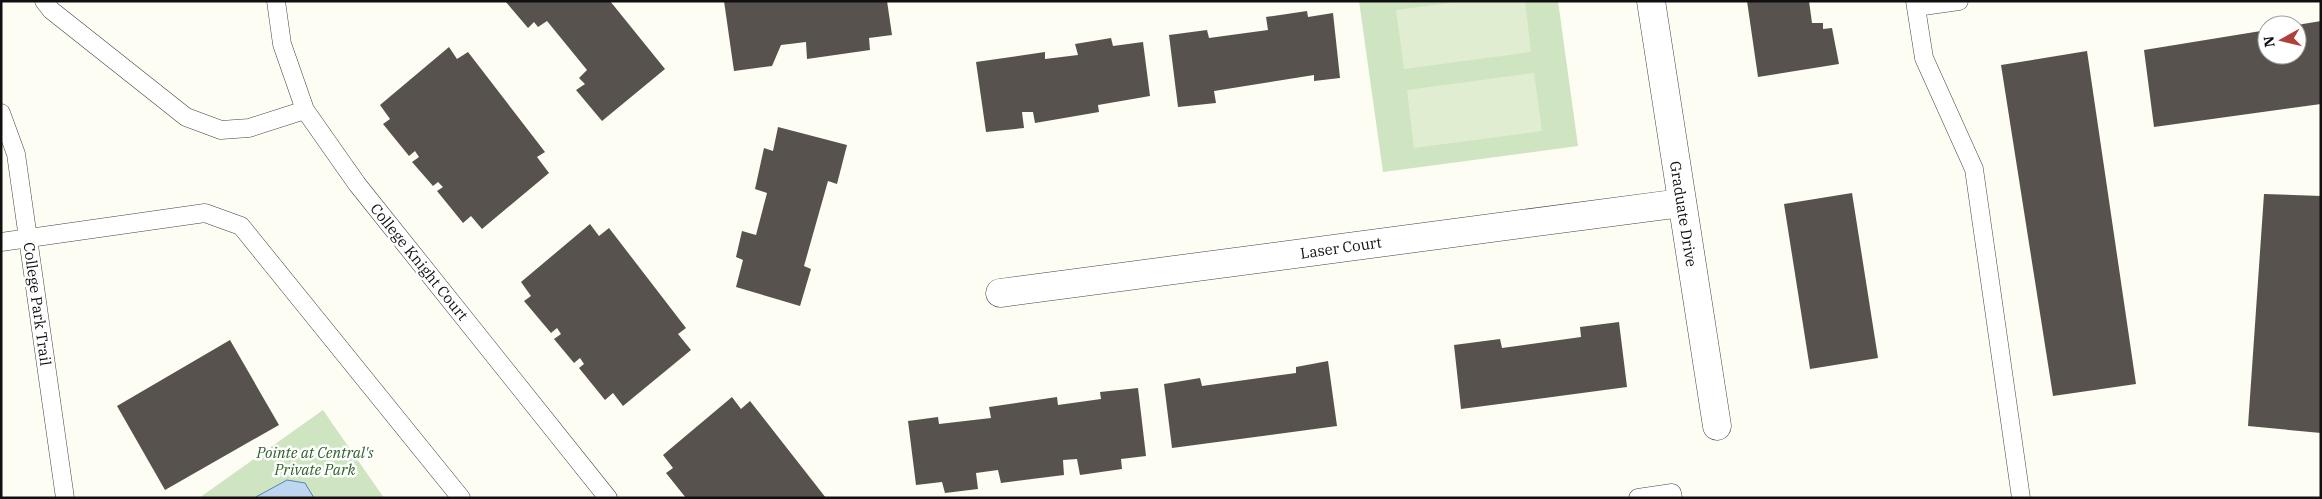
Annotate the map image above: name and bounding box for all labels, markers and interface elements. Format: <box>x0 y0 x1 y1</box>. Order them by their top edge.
north arrow <box>2257 15 2307 65</box>
text: N <box>2259 35 2279 49</box>
street label: Graduate Drive <box>1666 160 1701 268</box>
street label: College Knight Court <box>366 199 472 324</box>
street label: Laser Court <box>1299 232 1383 263</box>
street label: College Park Trail <box>19 241 56 367</box>
park label: Pointe at Central's Private Park <box>255 443 374 479</box>

